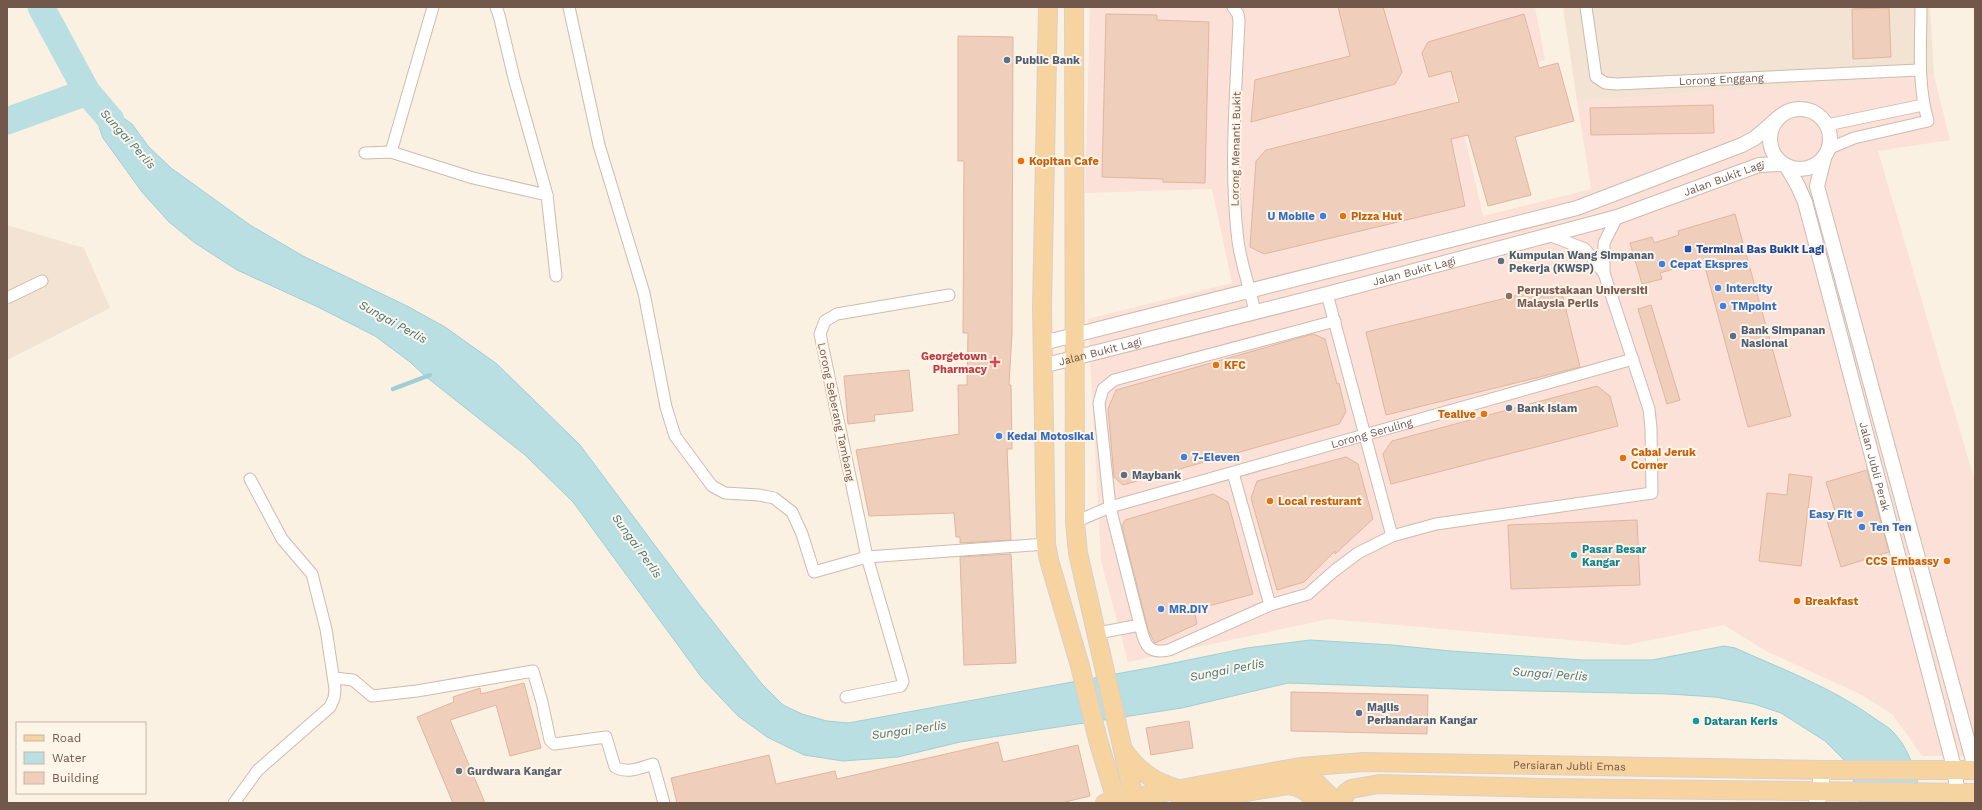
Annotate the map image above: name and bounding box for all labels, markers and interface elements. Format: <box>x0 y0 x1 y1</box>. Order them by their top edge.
place label: Public Bank <box>1015 54 1080 67</box>
marker: Public Bank <box>1002 55 1012 65</box>
street label: Lorong Enggang <box>1679 71 1764 88</box>
street label: Lorong Menanti Bukit <box>1228 91 1244 207</box>
water label: Sungai Perlis <box>98 106 158 172</box>
place label: Kopitan Cafe <box>1029 155 1099 168</box>
marker: Kopitan Cafe <box>1016 156 1026 166</box>
street label: Jalan Bukit Lagi <box>1682 158 1765 199</box>
place label: U Mobile <box>1267 210 1315 223</box>
place label: Pizza Hut <box>1351 210 1402 223</box>
marker: U Mobile <box>1318 211 1328 221</box>
marker: Pizza Hut <box>1338 211 1348 221</box>
place label: Terminal Bas Bukit Lagi <box>1696 243 1824 256</box>
marker: Terminal Bas Bukit Lagi <box>1683 244 1693 254</box>
place label: Kumpulan Wang Simpanan Pekerja (KWSP) <box>1509 249 1654 275</box>
street label: Jalan Bukit Lagi <box>1371 254 1457 288</box>
marker: Kumpulan Wang Simpanan Pekerja (KWSP) <box>1496 256 1506 266</box>
place label: Cepat Ekspres <box>1670 258 1748 271</box>
marker: Cepat Ekspres <box>1657 259 1667 269</box>
place label: Intercity <box>1726 282 1773 295</box>
marker: Intercity <box>1713 283 1723 293</box>
place label: Perpustakaan Universiti Malaysia Perlis <box>1517 284 1648 310</box>
marker: Perpustakaan Universiti Malaysia Perlis <box>1504 291 1514 301</box>
water label: Sungai Perlis <box>357 298 429 346</box>
place label: TMpoint <box>1731 300 1777 313</box>
marker: TMpoint <box>1718 301 1728 311</box>
place label: Bank Simpanan Nasional <box>1741 324 1826 350</box>
marker: Bank Simpanan Nasional <box>1728 331 1738 341</box>
street label: Jalan Bukit Lagi <box>1057 335 1143 368</box>
street label: Lorong Seberang Tambang <box>815 341 857 483</box>
place label: Georgetown Pharmacy <box>921 350 988 376</box>
marker: Georgetown Pharmacy <box>990 357 1000 367</box>
place label: KFC <box>1224 359 1246 372</box>
marker: KFC <box>1211 360 1221 370</box>
place label: Bank Islam <box>1517 402 1577 415</box>
marker: Bank Islam <box>1504 403 1514 413</box>
place label: Tealive <box>1438 408 1476 421</box>
marker: Tealive <box>1479 409 1489 419</box>
street label: Lorong Seruling <box>1329 415 1414 451</box>
street label: Jalan Jubli Perak <box>1857 420 1893 513</box>
place label: Kedai Motosikal <box>1007 430 1094 443</box>
marker: Kedai Motosikal <box>994 431 1004 441</box>
place label: Cabai Jeruk Corner <box>1631 446 1696 472</box>
place label: 7-Eleven <box>1192 451 1240 464</box>
marker: 7-Eleven <box>1179 452 1189 462</box>
marker: Cabai Jeruk Corner <box>1618 453 1628 463</box>
place label: Maybank <box>1132 469 1181 482</box>
marker: Maybank <box>1119 470 1129 480</box>
place label: Local resturant <box>1278 495 1362 508</box>
marker: Local resturant <box>1265 496 1275 506</box>
place label: Easy Fit <box>1809 508 1852 521</box>
marker: Easy Fit <box>1855 509 1865 519</box>
water label: Sungai Perlis <box>609 511 665 581</box>
place label: Ten Ten <box>1870 521 1912 534</box>
marker: Ten Ten <box>1857 522 1867 532</box>
place label: Pasar Besar Kangar <box>1582 543 1647 569</box>
marker: Pasar Besar Kangar <box>1569 550 1579 560</box>
place label: CCS Embassy <box>1865 555 1940 568</box>
marker: CCS Embassy <box>1942 556 1952 566</box>
place label: Breakfast <box>1805 595 1858 608</box>
marker: Breakfast <box>1792 596 1802 606</box>
place label: MR.DIY <box>1169 603 1209 616</box>
marker: MR.DIY <box>1156 604 1166 614</box>
water label: Sungai Perlis <box>1189 656 1265 684</box>
water label: Sungai Perlis <box>1512 664 1588 684</box>
place label: Majlis Perbandaran Kangar <box>1367 701 1478 727</box>
marker: Majlis Perbandaran Kangar <box>1354 708 1364 718</box>
place label: Dataran Keris <box>1704 715 1778 728</box>
marker: Dataran Keris <box>1691 716 1701 726</box>
water label: Sungai Perlis <box>871 718 947 742</box>
legend <box>16 722 146 794</box>
text: Road <box>52 731 81 745</box>
text: Water <box>52 751 87 765</box>
street label: Persiaran Jubli Emas <box>1513 758 1626 773</box>
place label: Gurdwara Kangar <box>467 765 562 778</box>
marker: Gurdwara Kangar <box>454 766 464 776</box>
text: Building <box>52 771 99 785</box>

